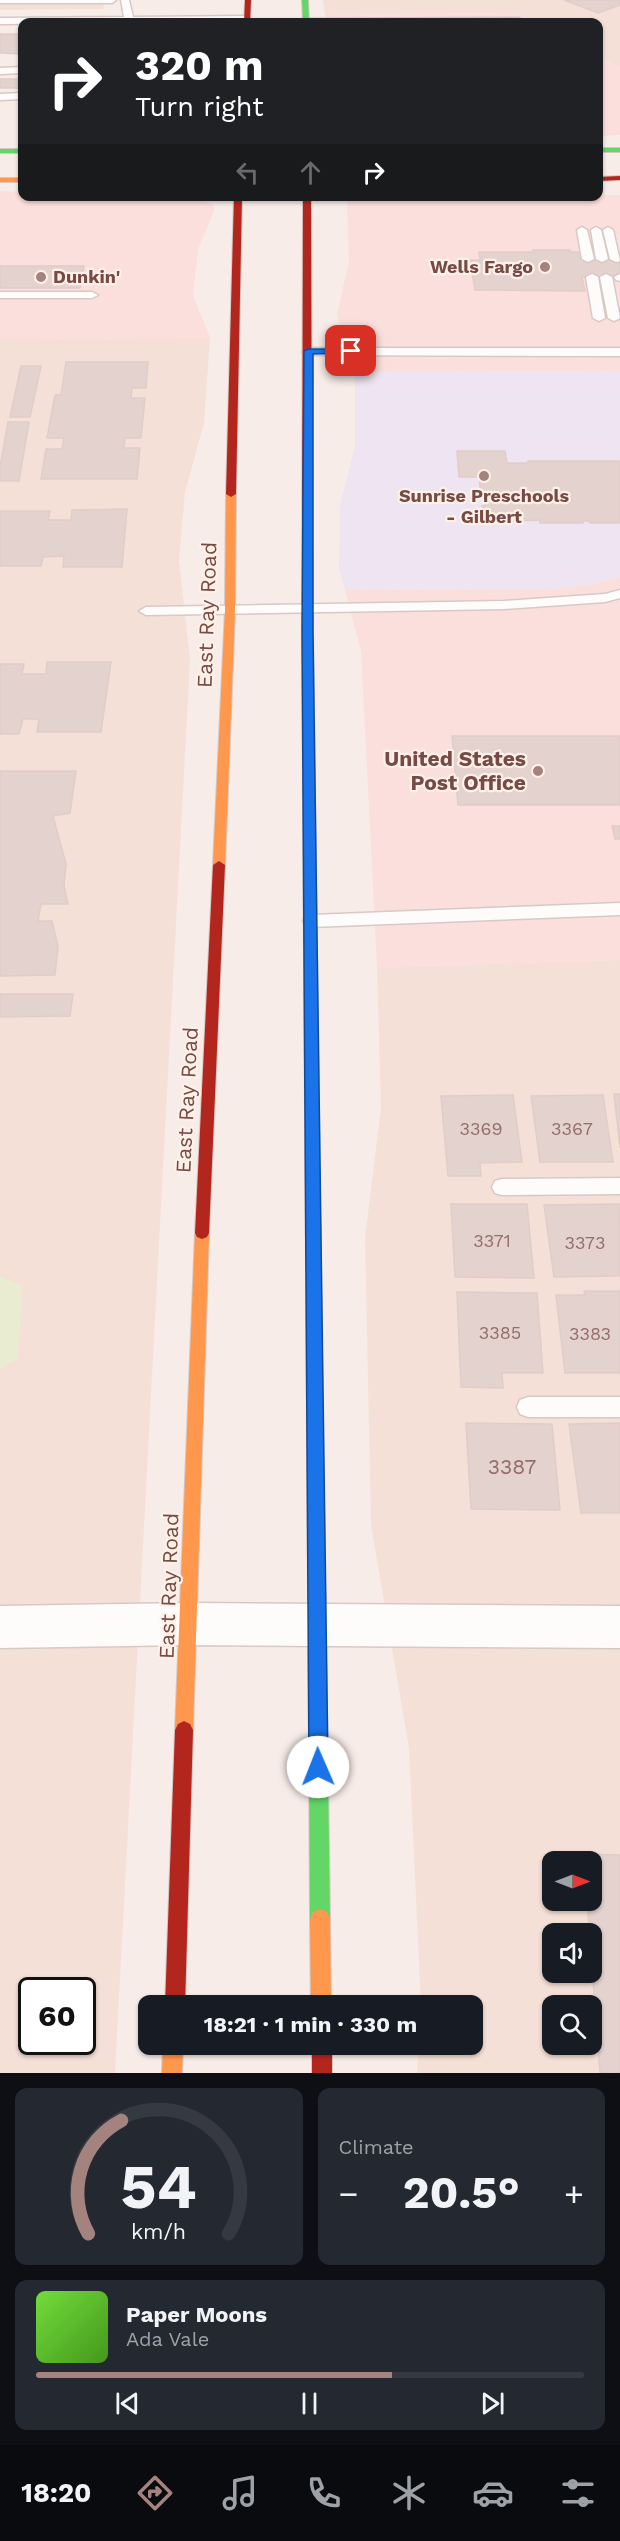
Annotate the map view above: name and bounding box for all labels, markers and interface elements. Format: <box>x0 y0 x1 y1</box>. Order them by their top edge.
text: 320 m <box>135 41 264 90</box>
icon: right <box>36 42 114 120</box>
text: Turn right <box>135 91 264 123</box>
icon: left <box>231 156 264 189</box>
icon: ahead <box>294 156 327 189</box>
icon: right <box>357 156 390 189</box>
place label: Wells Fargo <box>430 256 533 277</box>
marker: Wells Fargo <box>538 260 552 274</box>
place label: Dunkin' <box>53 266 120 287</box>
marker: Dunkin' <box>34 270 48 284</box>
pin <box>325 325 376 376</box>
icon: arrive <box>334 334 367 367</box>
marker: Sunrise Preschools - Gilbert <box>477 469 491 483</box>
place label: Sunrise Preschools - Gilbert <box>399 485 569 527</box>
street label: East Ray Road <box>191 541 222 689</box>
place label: United States Post Office <box>384 746 526 795</box>
marker: United States Post Office <box>531 764 545 778</box>
street label: East Ray Road <box>170 1026 203 1174</box>
house number: 3369 <box>459 1118 503 1139</box>
house number: 3367 <box>551 1118 593 1139</box>
house number: 3371 <box>473 1230 511 1251</box>
house number: 3373 <box>565 1232 605 1253</box>
house number: 3385 <box>479 1322 521 1343</box>
house number: 3383 <box>569 1323 611 1344</box>
house number: 3387 <box>488 1454 536 1479</box>
street label: East Ray Road <box>153 1512 184 1660</box>
position arrow <box>286 1735 350 1799</box>
north arrow <box>542 1851 602 1911</box>
map controls <box>542 1851 602 2055</box>
button: sound <box>542 1923 602 1983</box>
speed limit sign: 60 <box>18 1977 96 2055</box>
button: search <box>542 1995 602 2055</box>
text: 18:21 · 1 min · 330 m <box>204 2012 417 2037</box>
text: Climate <box>339 2135 414 2159</box>
text: 54 <box>120 2150 197 2223</box>
text: 20.5° <box>403 2166 520 2219</box>
text: − <box>339 2174 358 2213</box>
text: + <box>564 2174 584 2213</box>
text: km/h <box>131 2219 186 2244</box>
text: Paper Moons <box>126 2302 267 2327</box>
text: Ada Vale <box>126 2327 209 2351</box>
icon: previous <box>111 2387 144 2420</box>
icon: pause <box>293 2387 326 2420</box>
icon: next <box>476 2387 509 2420</box>
icon: directions <box>134 2472 176 2514</box>
icon: music <box>219 2472 261 2514</box>
icon: phone <box>303 2472 345 2514</box>
icon: climate <box>388 2472 430 2514</box>
icon: car <box>472 2472 514 2514</box>
icon: filters <box>557 2472 599 2514</box>
text: 18:20 <box>21 2477 91 2509</box>

